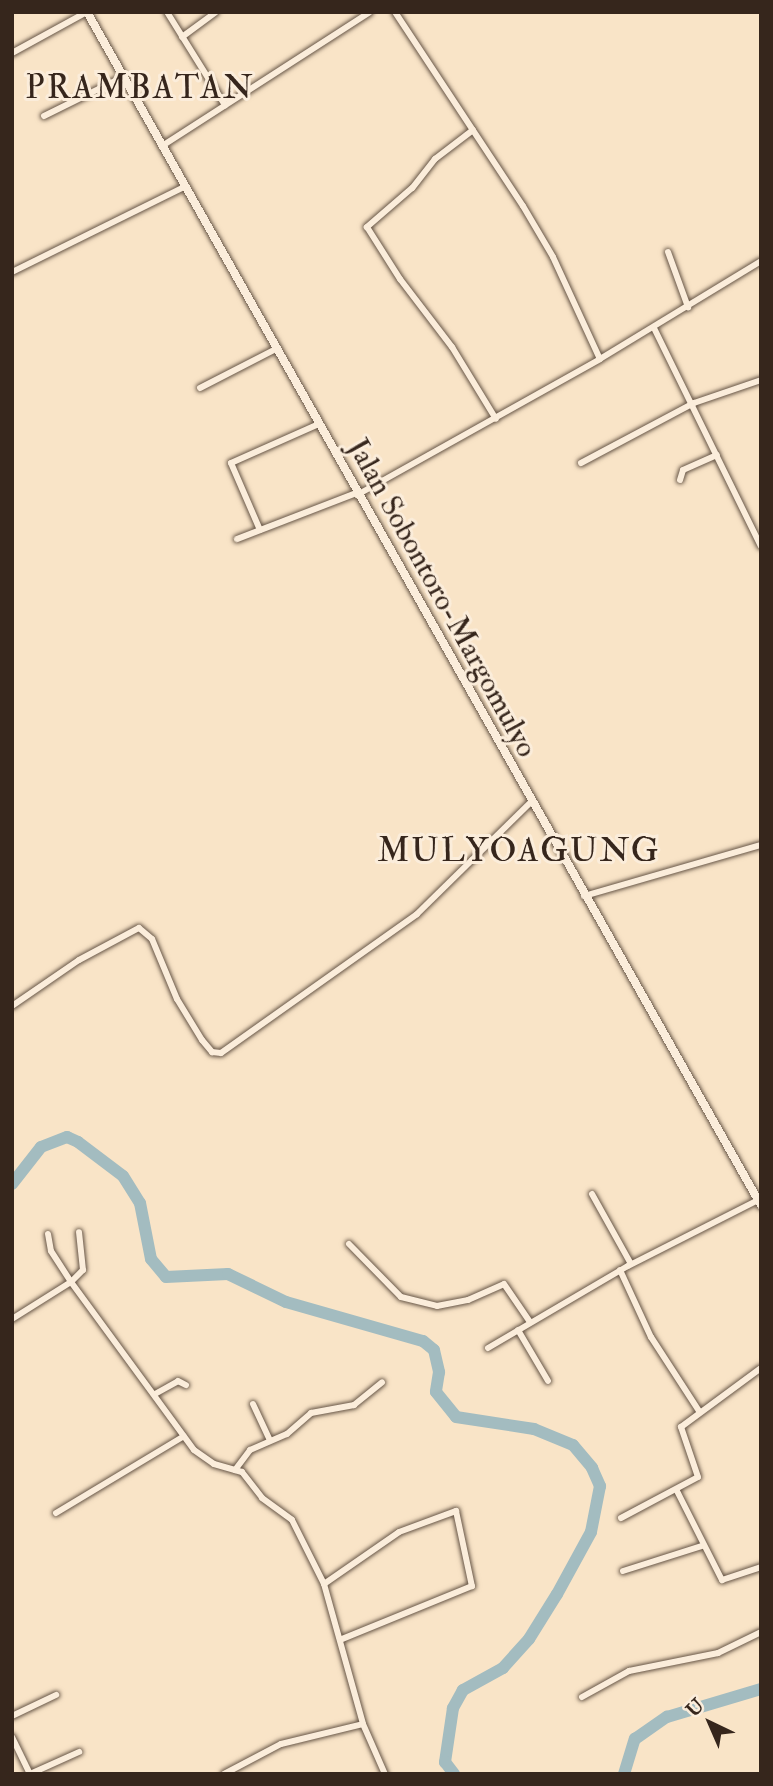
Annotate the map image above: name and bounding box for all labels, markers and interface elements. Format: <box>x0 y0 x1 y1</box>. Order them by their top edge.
district label: PRAMBATAN <box>26 68 254 108</box>
street label: Jalan Sobontoro-Margomulyo <box>339 433 545 763</box>
district label: MULYOAGUNG <box>379 831 659 871</box>
north arrow <box>675 1688 745 1758</box>
text: U <box>681 1694 709 1722</box>

